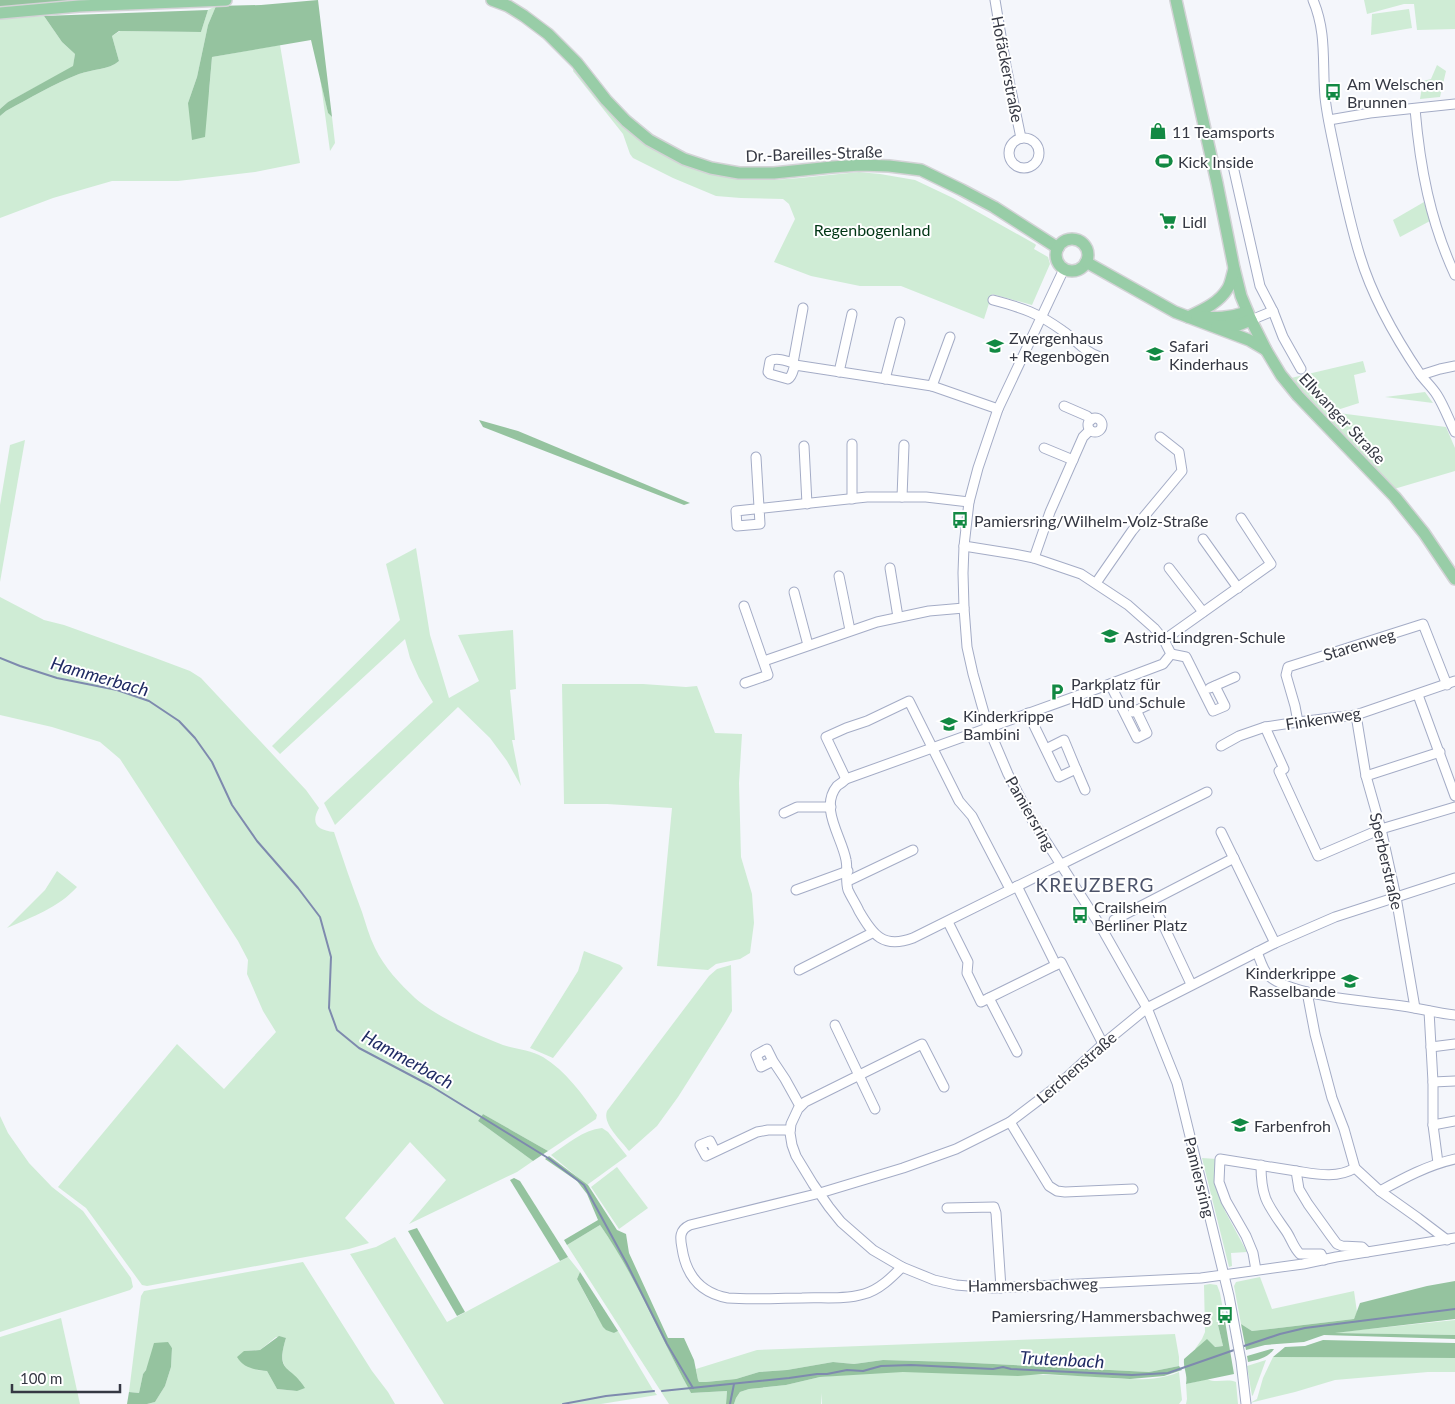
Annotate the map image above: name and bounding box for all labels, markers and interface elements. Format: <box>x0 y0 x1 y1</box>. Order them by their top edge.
street label: Hofäckerstraße <box>988 14 1028 124</box>
place label: Am Welschen Brunnen <box>1347 74 1444 111</box>
bus stop icon: Am Welschen Brunnen <box>1323 82 1343 102</box>
shop icon: 11 Teamsports <box>1148 121 1168 141</box>
place label: 11 Teamsports <box>1172 122 1275 141</box>
street label: Dr.-Bareilles-Straße <box>745 141 883 165</box>
sports icon: Kick Inside <box>1154 151 1174 171</box>
place label: Kick Inside <box>1178 152 1254 171</box>
supermarket icon: Lidl <box>1158 211 1178 231</box>
place label: Lidl <box>1182 212 1207 231</box>
park label: Regenbogenland <box>814 220 930 239</box>
place label: Zwergenhaus + Regenbogen <box>1009 328 1109 365</box>
school or university icon: Zwergenhaus + Regenbogen <box>985 336 1005 356</box>
place label: Safari Kinderhaus <box>1169 336 1248 373</box>
school or university icon: Safari Kinderhaus <box>1145 344 1165 364</box>
street label: Ellwanger Straße <box>1296 368 1390 468</box>
bus stop icon: Pamiersring/Wilhelm-Volz-Straße <box>950 510 970 530</box>
place label: Pamiersring/Wilhelm-Volz-Straße <box>974 511 1208 530</box>
street label: Starenweg <box>1321 624 1397 664</box>
school or university icon: Astrid-Lindgren-Schule <box>1100 626 1120 646</box>
place label: Astrid-Lindgren-Schule <box>1124 627 1286 646</box>
water label: Hammerbach <box>48 651 152 701</box>
place label: Parkplatz für HdD und Schule <box>1071 674 1185 711</box>
parking icon: Parkplatz für HdD und Schule <box>1047 682 1067 702</box>
street label: Finkenweg <box>1284 703 1362 733</box>
place label: Kinderkrippe Bambini <box>963 706 1054 743</box>
school or university icon: Kinderkrippe Bambini <box>939 714 959 734</box>
street label: Pamiersring <box>1002 773 1060 853</box>
street label: Sperberstraße <box>1367 811 1407 911</box>
district label: KREUZBERG <box>1036 873 1154 896</box>
place label: Crailsheim Berliner Platz <box>1094 897 1187 934</box>
bus stop icon: Crailsheim Berliner Platz <box>1070 905 1090 925</box>
place label: Kinderkrippe Rasselbande <box>1245 963 1336 1000</box>
school or university icon: Kinderkrippe Rasselbande <box>1340 971 1360 991</box>
water label: Hammerbach <box>358 1025 458 1093</box>
street label: Lerchenstraße <box>1032 1027 1120 1107</box>
school or university icon: Farbenfroh <box>1230 1115 1250 1135</box>
place label: Farbenfroh <box>1254 1116 1331 1135</box>
street label: Pamiersring <box>1181 1135 1219 1219</box>
street label: Hammersbachweg <box>968 1273 1098 1295</box>
bus stop icon: Pamiersring/Hammersbachweg <box>1215 1305 1235 1325</box>
place label: Pamiersring/Hammersbachweg <box>991 1306 1211 1325</box>
water label: Trutenbach <box>1019 1346 1105 1372</box>
scale bar <box>12 1362 120 1394</box>
text: 100 m <box>20 1369 62 1387</box>

